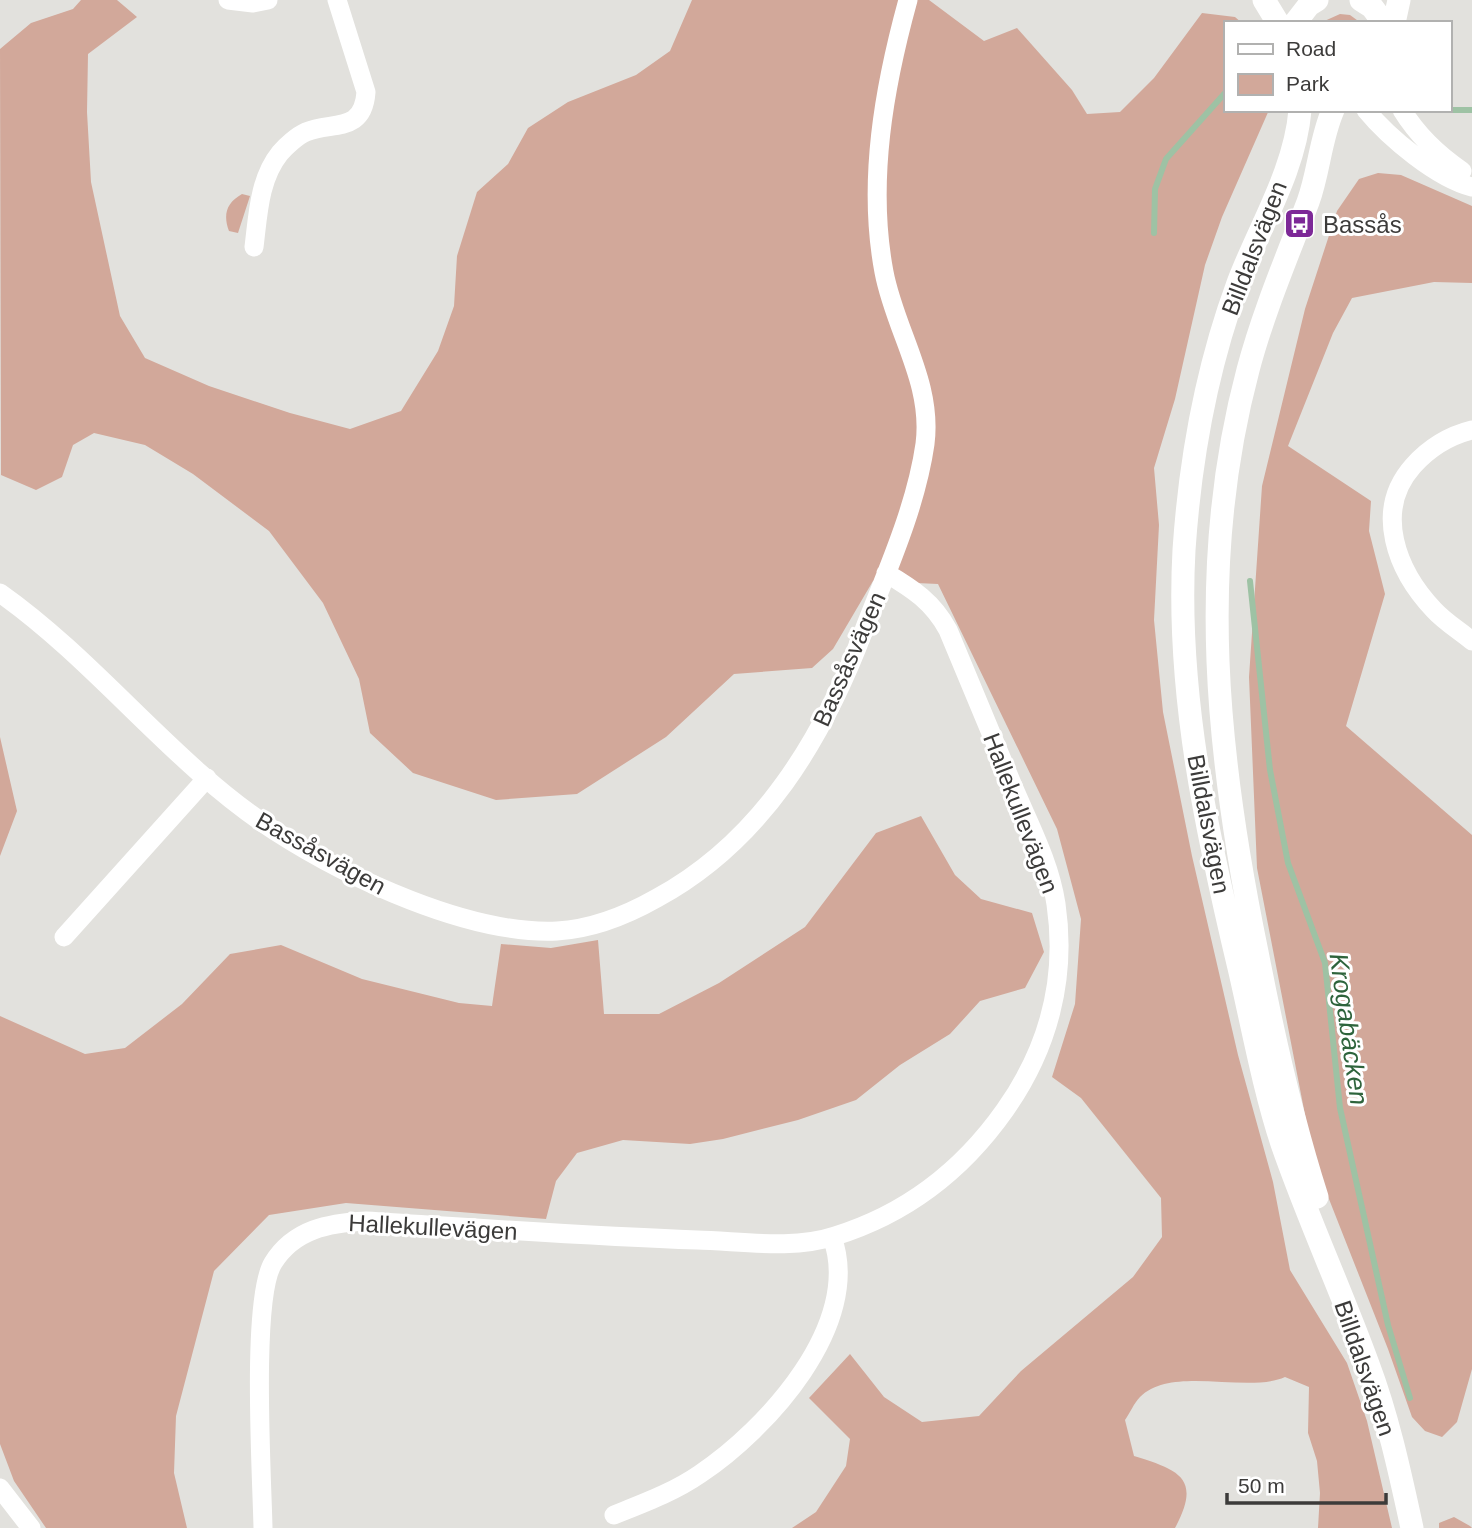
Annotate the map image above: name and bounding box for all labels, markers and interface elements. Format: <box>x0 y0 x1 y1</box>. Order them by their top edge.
legend <box>1224 21 1451 112</box>
text: Road <box>1286 37 1336 60</box>
text: Park <box>1286 72 1330 95</box>
street label: Billdalsvägen <box>1216 177 1292 319</box>
bus stop icon: Bassås <box>1283 207 1317 241</box>
place label: Bassås <box>1323 211 1402 238</box>
street label: Bassåsvägen <box>807 588 891 730</box>
street label: Hallekullevägen <box>978 729 1064 897</box>
street label: Billdalsvägen <box>1182 752 1236 896</box>
street label: Bassåsvägen <box>251 806 391 900</box>
water label: Krogabäcken <box>1323 951 1375 1107</box>
street label: Hallekullevägen <box>348 1209 518 1245</box>
street label: Billdalsvägen <box>1329 1297 1401 1439</box>
scale bar <box>1227 1462 1386 1506</box>
text: 50 m <box>1238 1474 1285 1497</box>

